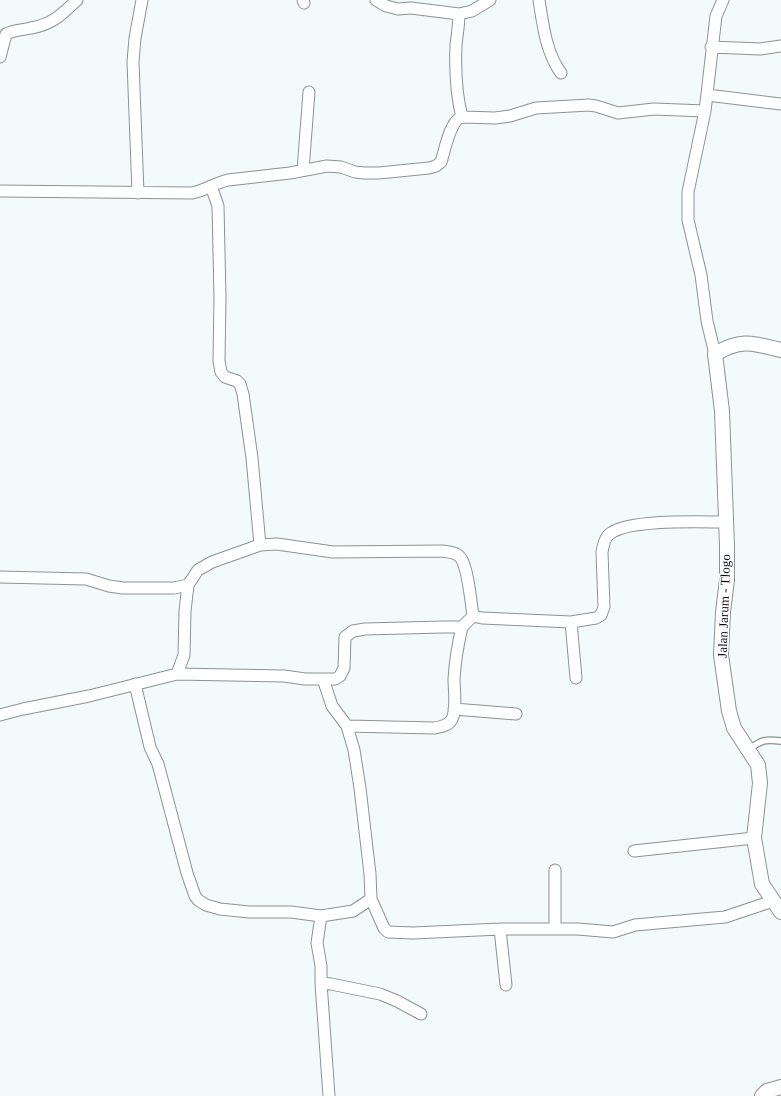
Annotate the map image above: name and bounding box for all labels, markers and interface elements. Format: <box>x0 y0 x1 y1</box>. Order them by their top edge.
street label: Jalan Jarum - Tlogo <box>715 554 735 658</box>

